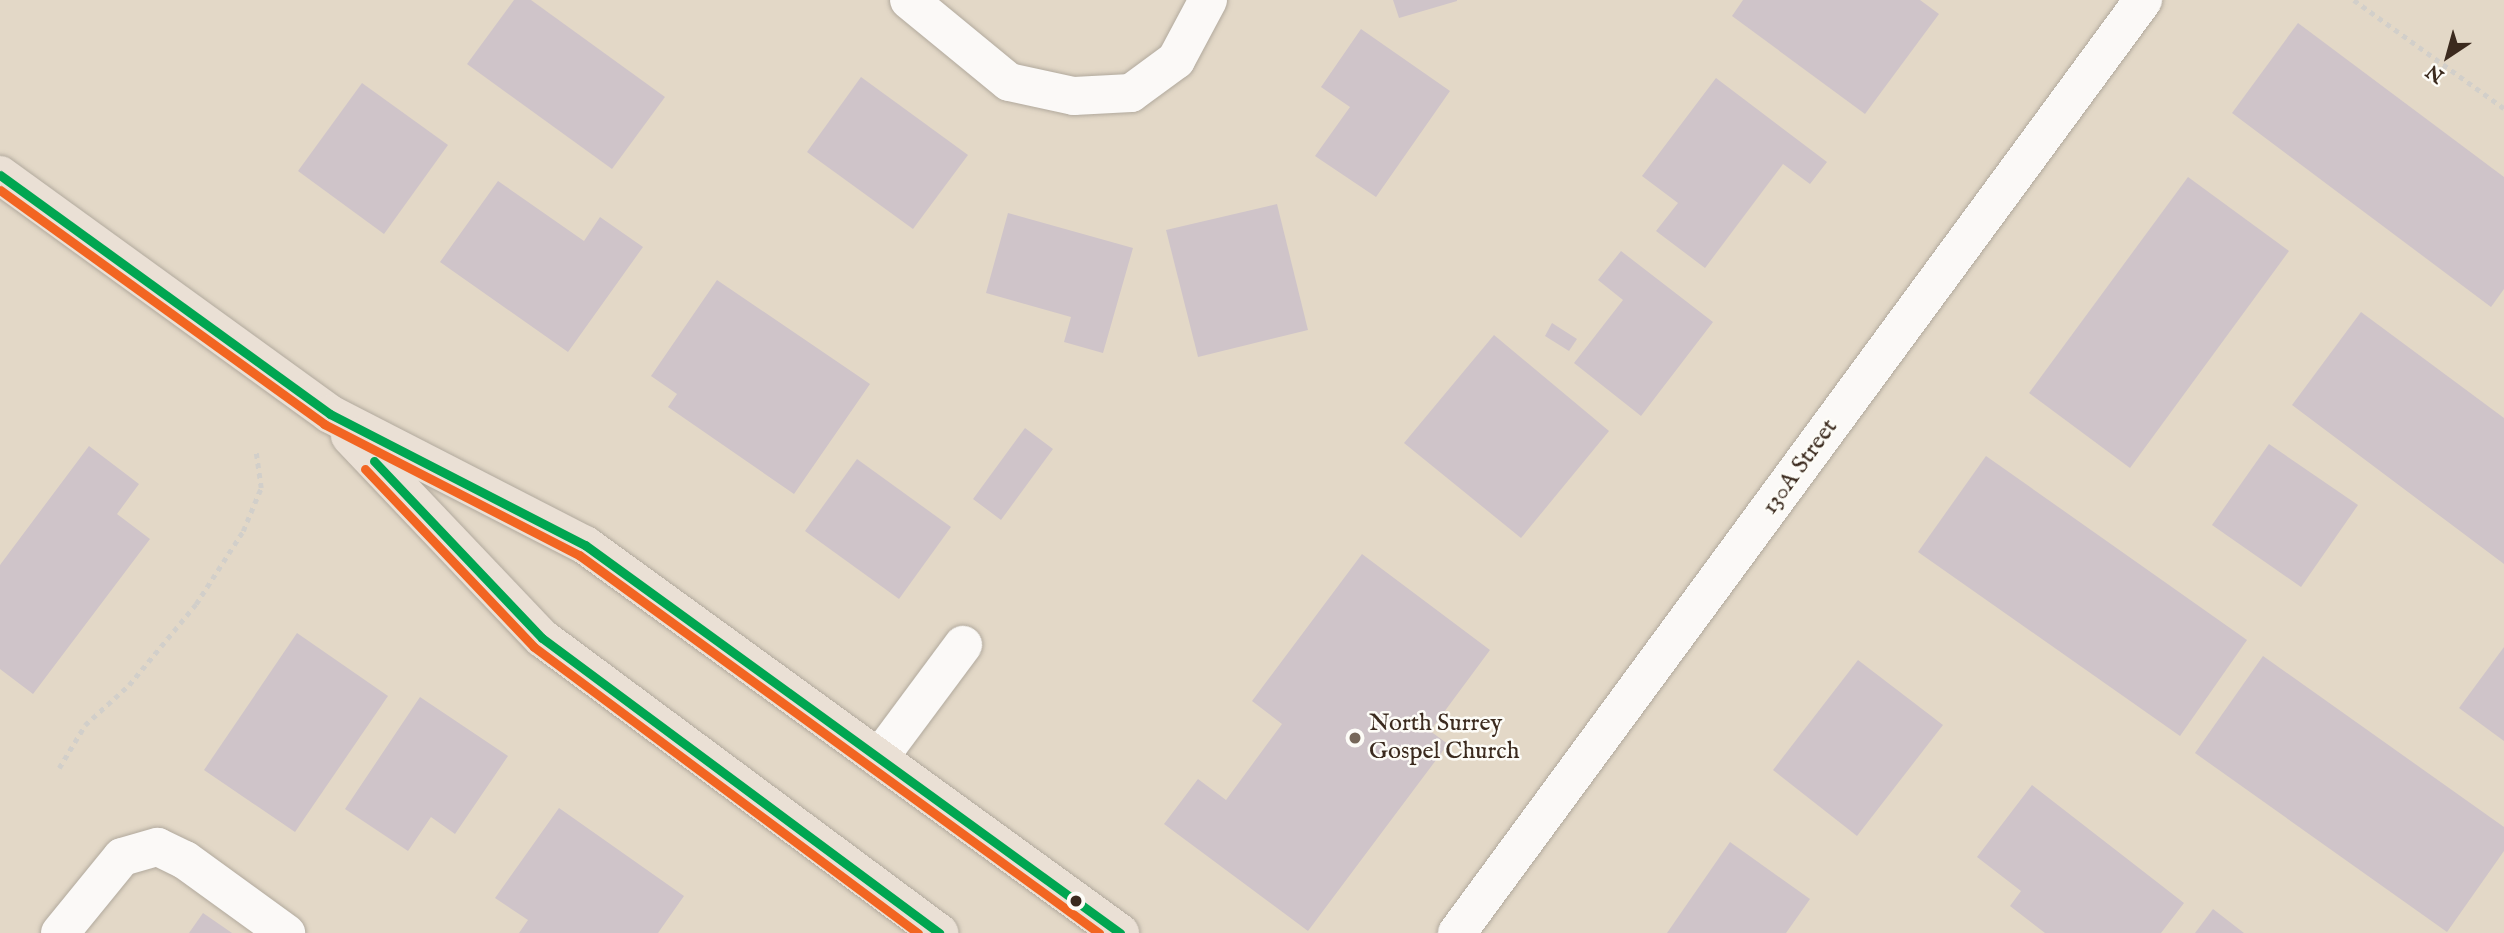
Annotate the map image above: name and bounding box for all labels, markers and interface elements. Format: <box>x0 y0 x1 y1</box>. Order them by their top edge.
north arrow <box>2413 21 2483 91</box>
text: N <box>2422 58 2449 88</box>
street label: 130A Street <box>1756 414 1844 520</box>
place label: North Surrey Gospel Church <box>1369 710 1519 766</box>
marker: North Surrey Gospel Church <box>1347 730 1363 746</box>
unlabelled marker <box>1069 894 1083 908</box>

